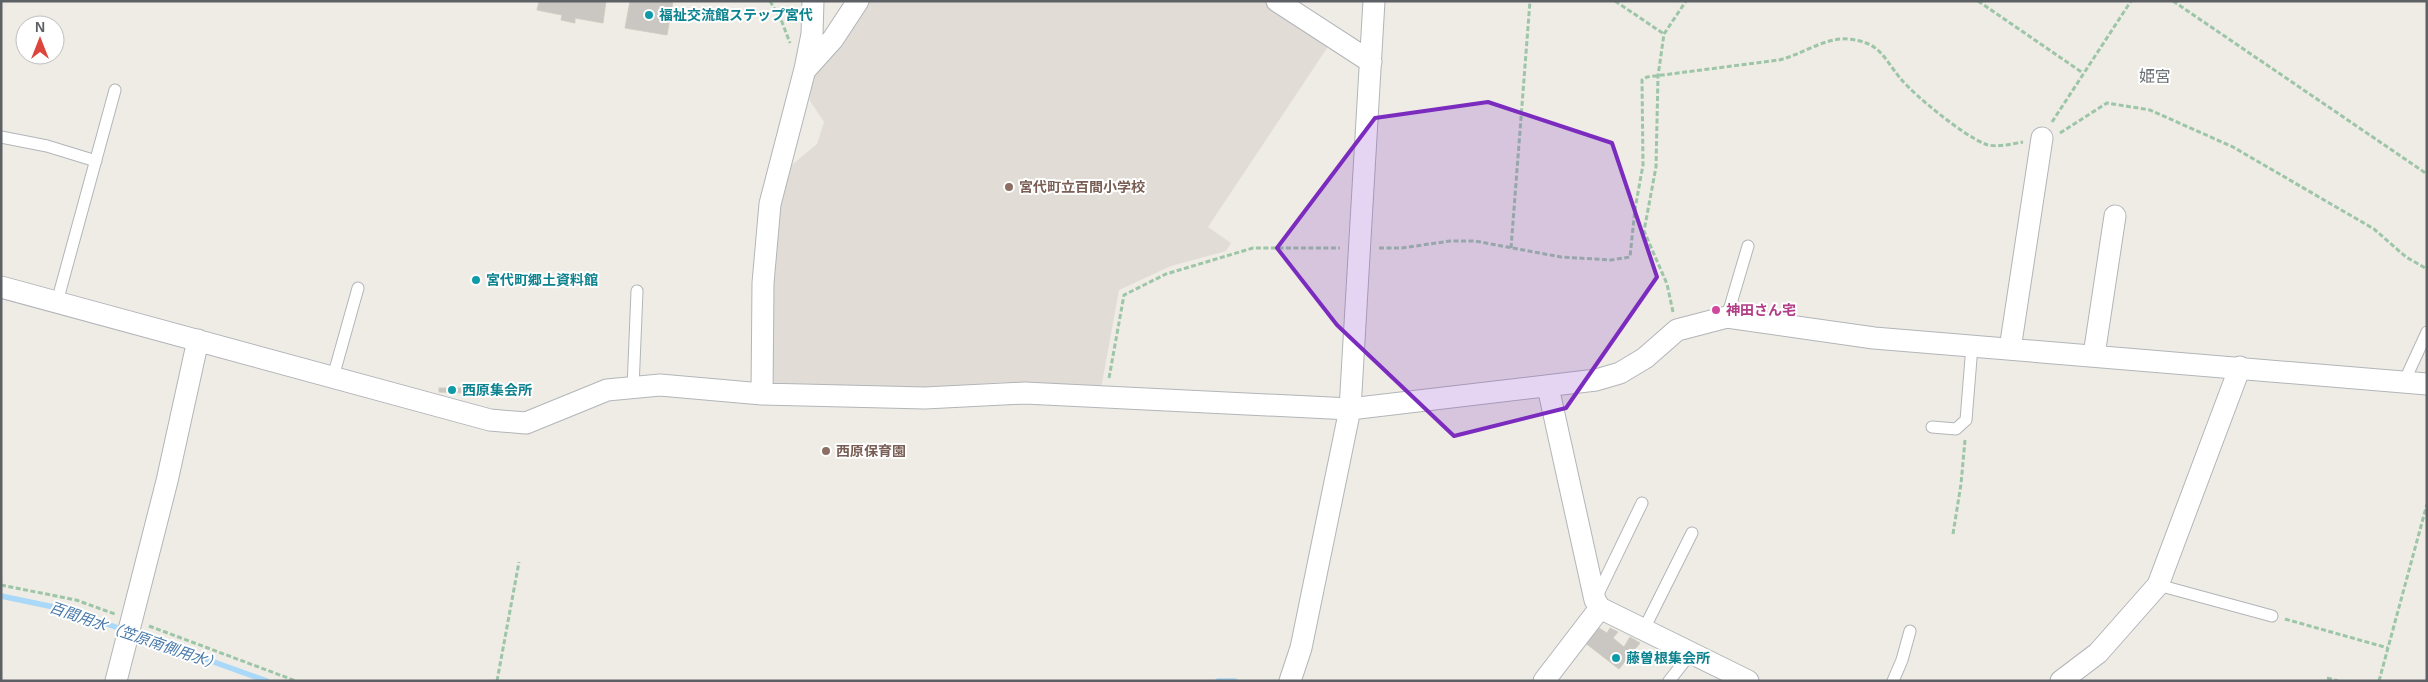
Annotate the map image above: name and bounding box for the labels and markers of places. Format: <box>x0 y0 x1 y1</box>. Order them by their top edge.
place label: 福祉交流館ステップ宮代 <box>659 7 813 23</box>
marker: 福祉交流館ステップ宮代 <box>643 9 655 21</box>
place label: 宮代町立百間小学校 <box>1019 179 1145 195</box>
marker: 宮代町立百間小学校 <box>1003 181 1015 193</box>
place label: 宮代町郷土資料館 <box>486 272 598 288</box>
marker: 宮代町郷土資料館 <box>470 274 482 286</box>
place label: 神田さん宅 <box>1726 302 1796 318</box>
marker: 神田さん宅 <box>1710 304 1722 316</box>
place label: 西原集会所 <box>462 382 532 398</box>
marker: 西原集会所 <box>446 384 458 396</box>
place label: 西原保育園 <box>836 443 906 459</box>
marker: 西原保育園 <box>820 445 832 457</box>
place label: 藤曽根集会所 <box>1626 650 1710 666</box>
marker: 藤曽根集会所 <box>1610 652 1622 664</box>

